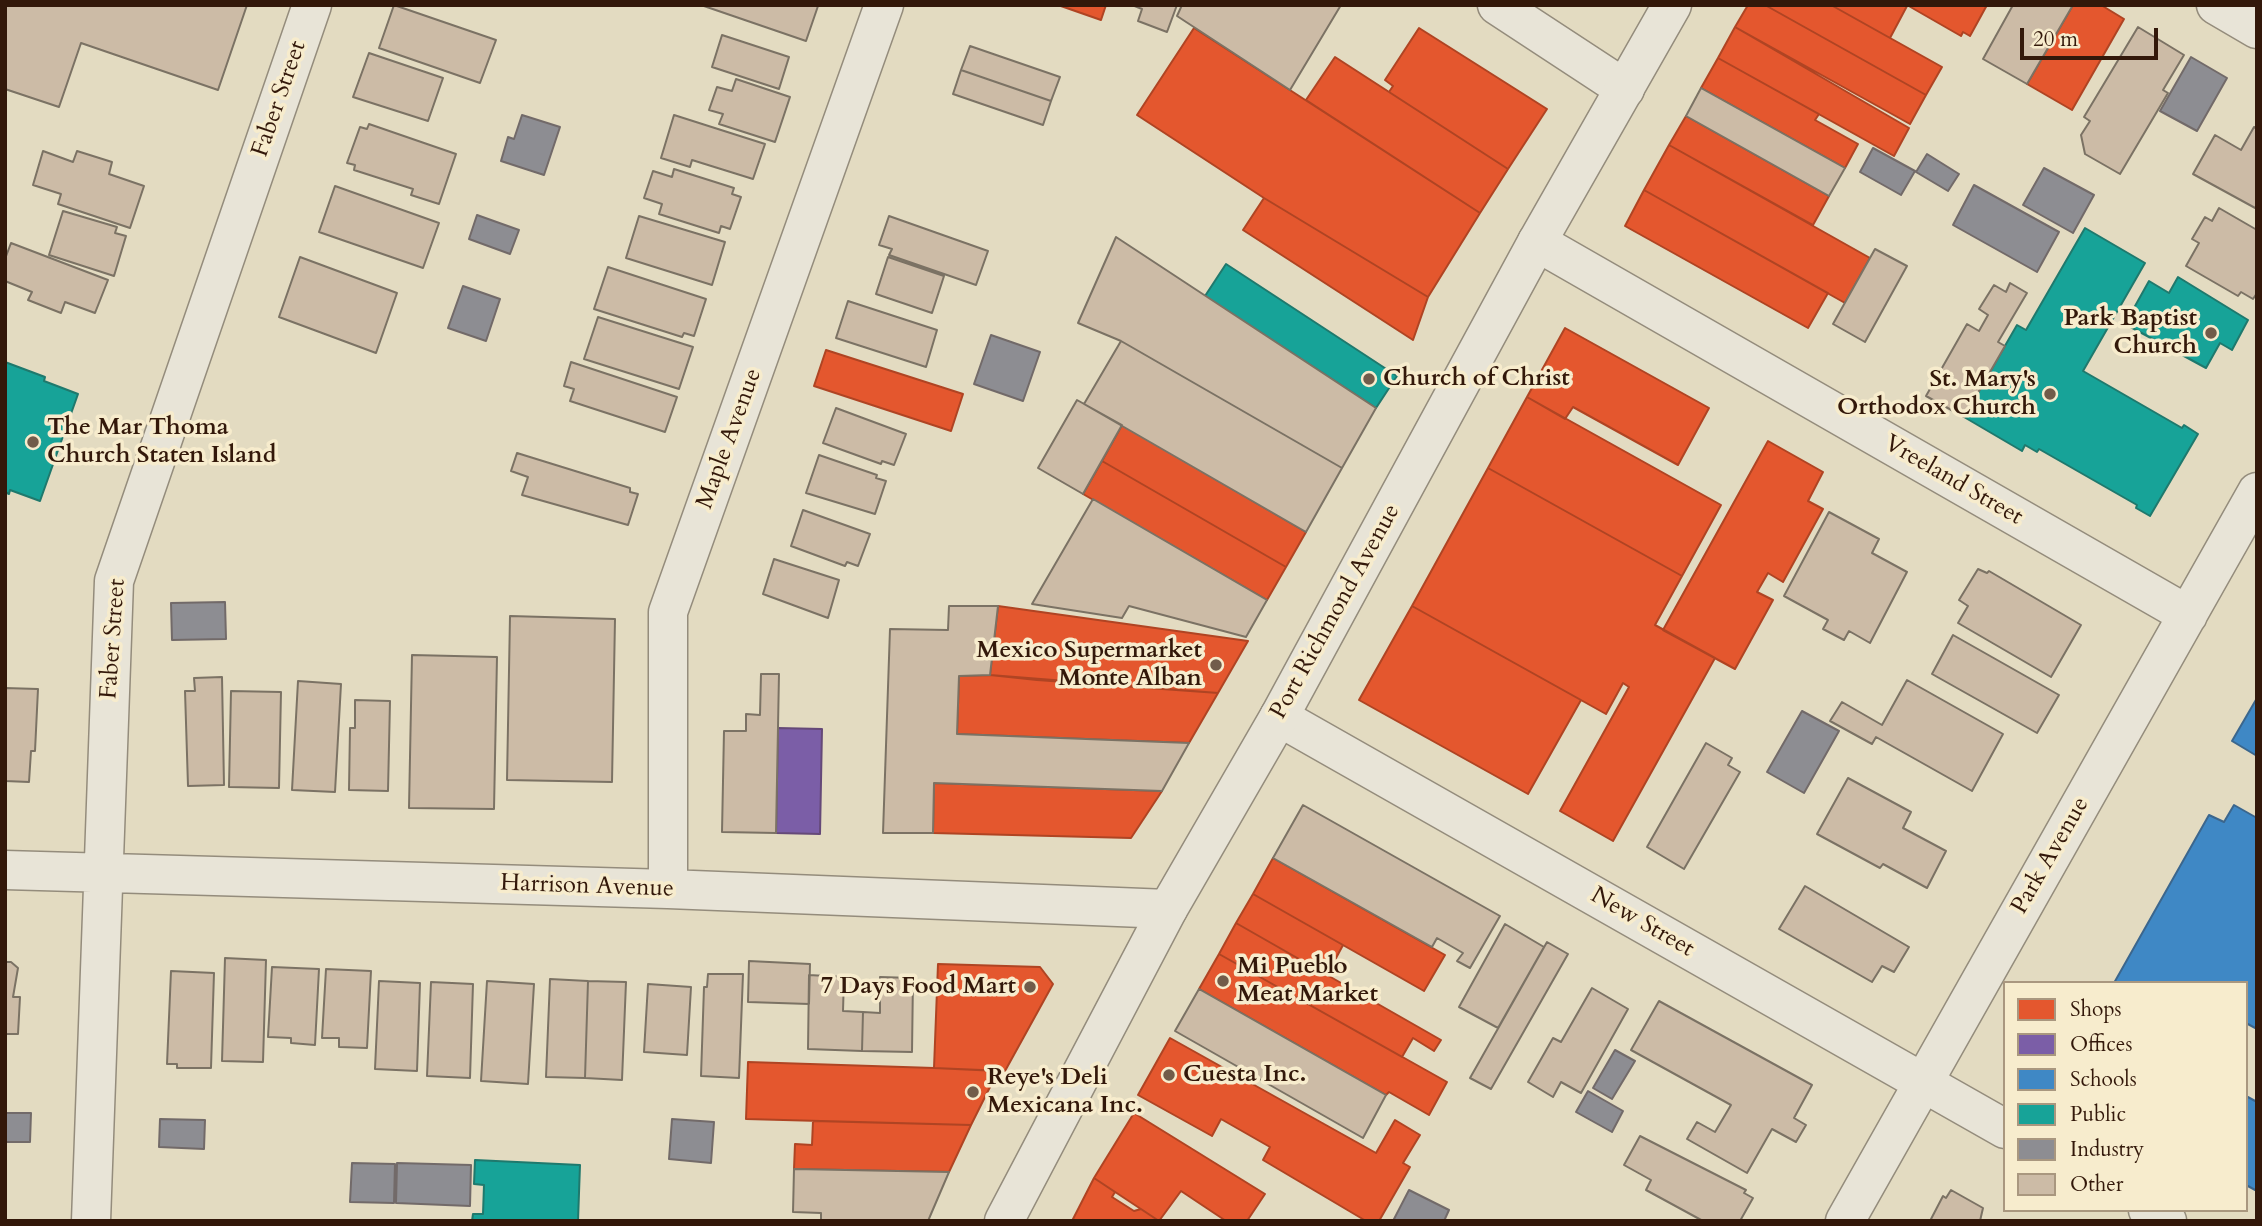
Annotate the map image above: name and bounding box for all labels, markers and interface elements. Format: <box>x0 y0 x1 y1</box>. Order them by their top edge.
scale bar <box>2024 14 2162 58</box>
text: 20 m <box>2033 25 2078 54</box>
street label: Faber Street <box>247 37 313 161</box>
place label: Park Baptist Church <box>2064 305 2197 361</box>
marker: Park Baptist Church <box>2203 325 2219 341</box>
street label: Maple Avenue <box>691 365 769 513</box>
place label: Church of Christ <box>1383 365 1570 393</box>
place label: St. Mary's Orthodox Church <box>1837 366 2036 422</box>
marker: Church of Christ <box>1361 371 1377 387</box>
marker: St. Mary's Orthodox Church <box>2042 386 2058 402</box>
place label: The Mar Thoma Church Staten Island <box>47 414 276 470</box>
street label: Vreeland Street <box>1879 430 2027 532</box>
marker: The Mar Thoma Church Staten Island <box>25 434 41 450</box>
street label: Port Richmond Avenue <box>1265 499 1407 725</box>
street label: Faber Street <box>95 578 133 700</box>
place label: Mexico Supermarket Monte Alban <box>976 637 1202 693</box>
marker: Mexico Supermarket Monte Alban <box>1208 657 1224 673</box>
street label: Park Avenue <box>2006 792 2096 920</box>
street label: Harrison Avenue <box>500 870 674 904</box>
street label: New Street <box>1585 882 1699 964</box>
place label: Mi Pueblo Meat Market <box>1237 953 1378 1009</box>
place label: 7 Days Food Mart <box>821 973 1016 1001</box>
marker: Mi Pueblo Meat Market <box>1215 973 1231 989</box>
marker: 7 Days Food Mart <box>1022 979 1038 995</box>
legend <box>2003 981 2248 1212</box>
text: Shops <box>2070 995 2122 1024</box>
text: Offices <box>2070 1030 2132 1059</box>
place label: Cuesta Inc. <box>1183 1061 1306 1089</box>
place label: Reye's Deli Mexicana Inc. <box>987 1064 1143 1120</box>
text: Schools <box>2070 1065 2137 1094</box>
marker: Cuesta Inc. <box>1161 1067 1177 1083</box>
marker: Reye's Deli Mexicana Inc. <box>965 1084 981 1100</box>
text: Public <box>2070 1100 2126 1129</box>
text: Industry <box>2070 1135 2144 1164</box>
text: Other <box>2070 1170 2124 1199</box>

